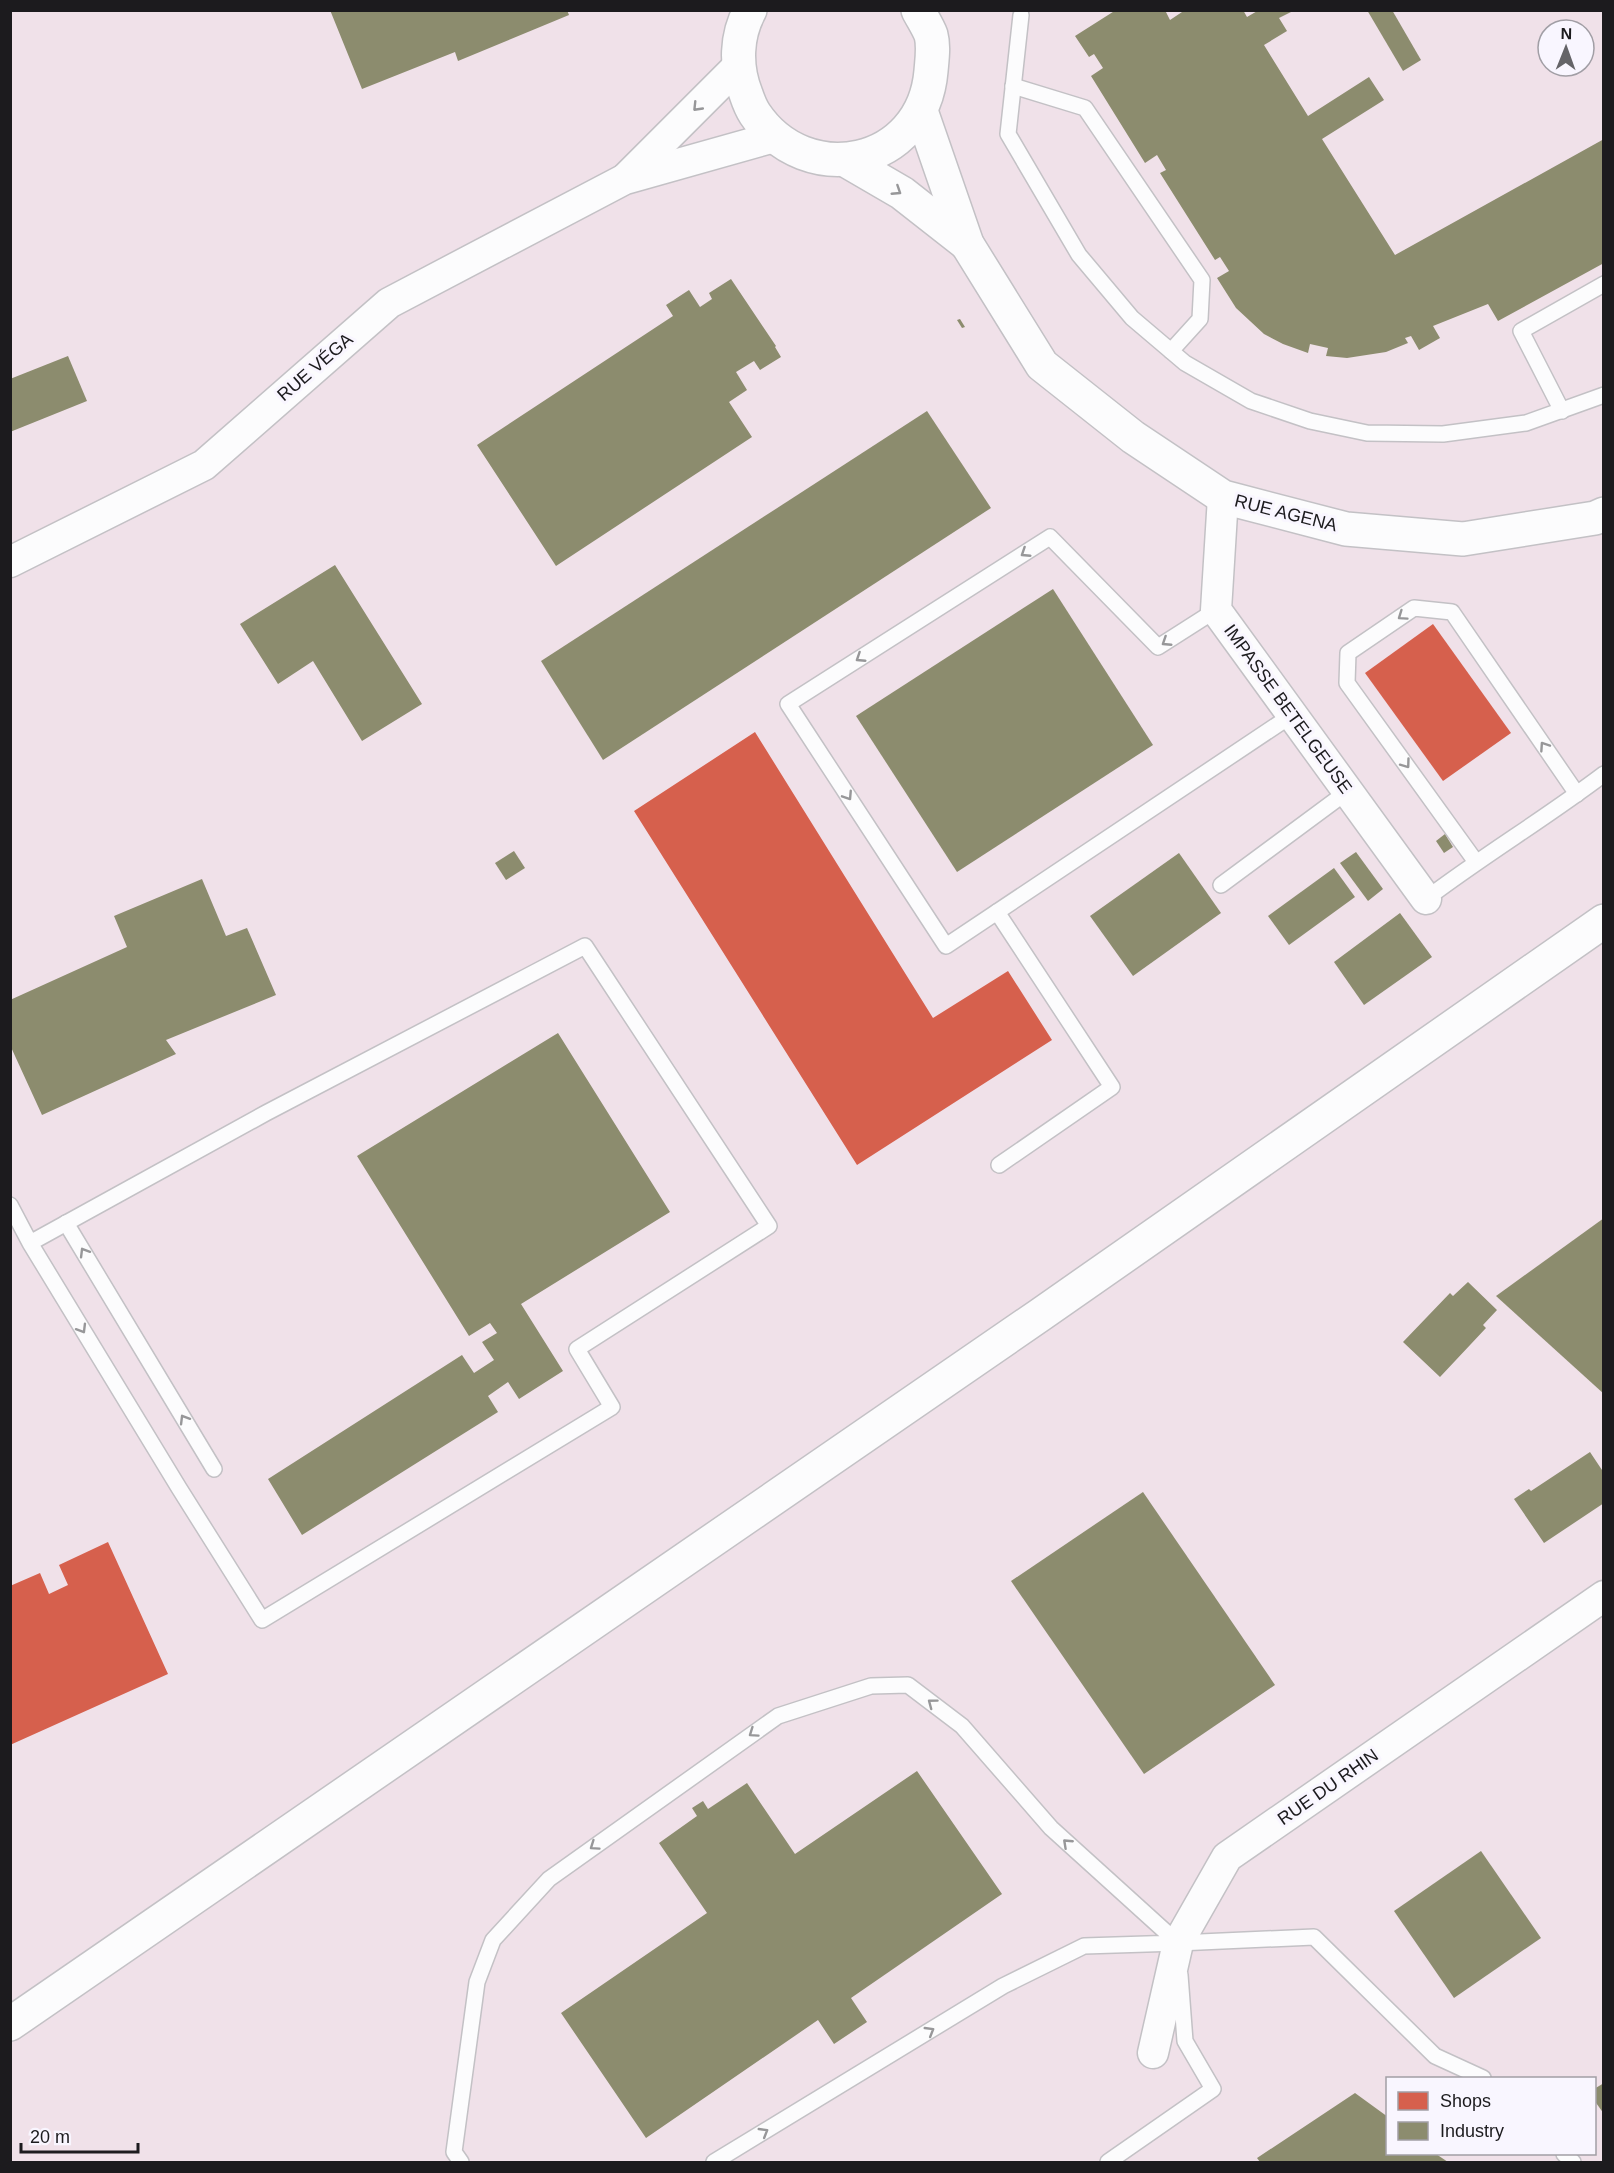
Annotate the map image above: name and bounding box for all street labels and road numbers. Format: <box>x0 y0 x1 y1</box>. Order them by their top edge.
street label: RUE VÉGA <box>273 329 357 405</box>
street label: RUE AGENA <box>1233 491 1339 535</box>
street label: IMPASSE BETELGEUSE <box>1220 621 1356 797</box>
street label: RUE DU RHIN <box>1274 1745 1382 1829</box>

